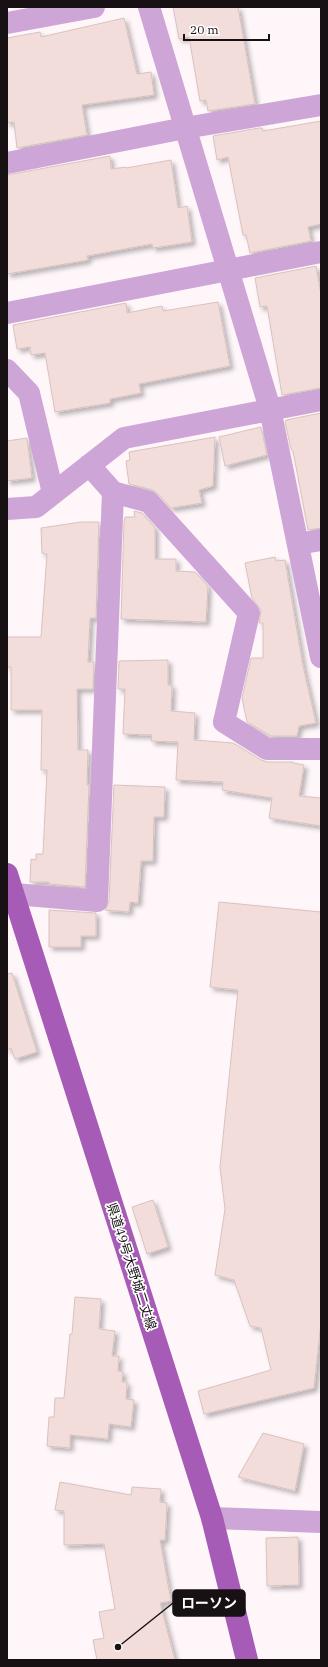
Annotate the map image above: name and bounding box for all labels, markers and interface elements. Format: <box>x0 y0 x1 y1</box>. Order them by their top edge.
scale bar <box>184 16 269 42</box>
text: 20 m <box>190 22 219 37</box>
street label: 県道49号大野城二丈線 <box>103 1200 160 1332</box>
callout: ローソン <box>173 1590 245 1616</box>
text: ローソン <box>181 1594 237 1612</box>

